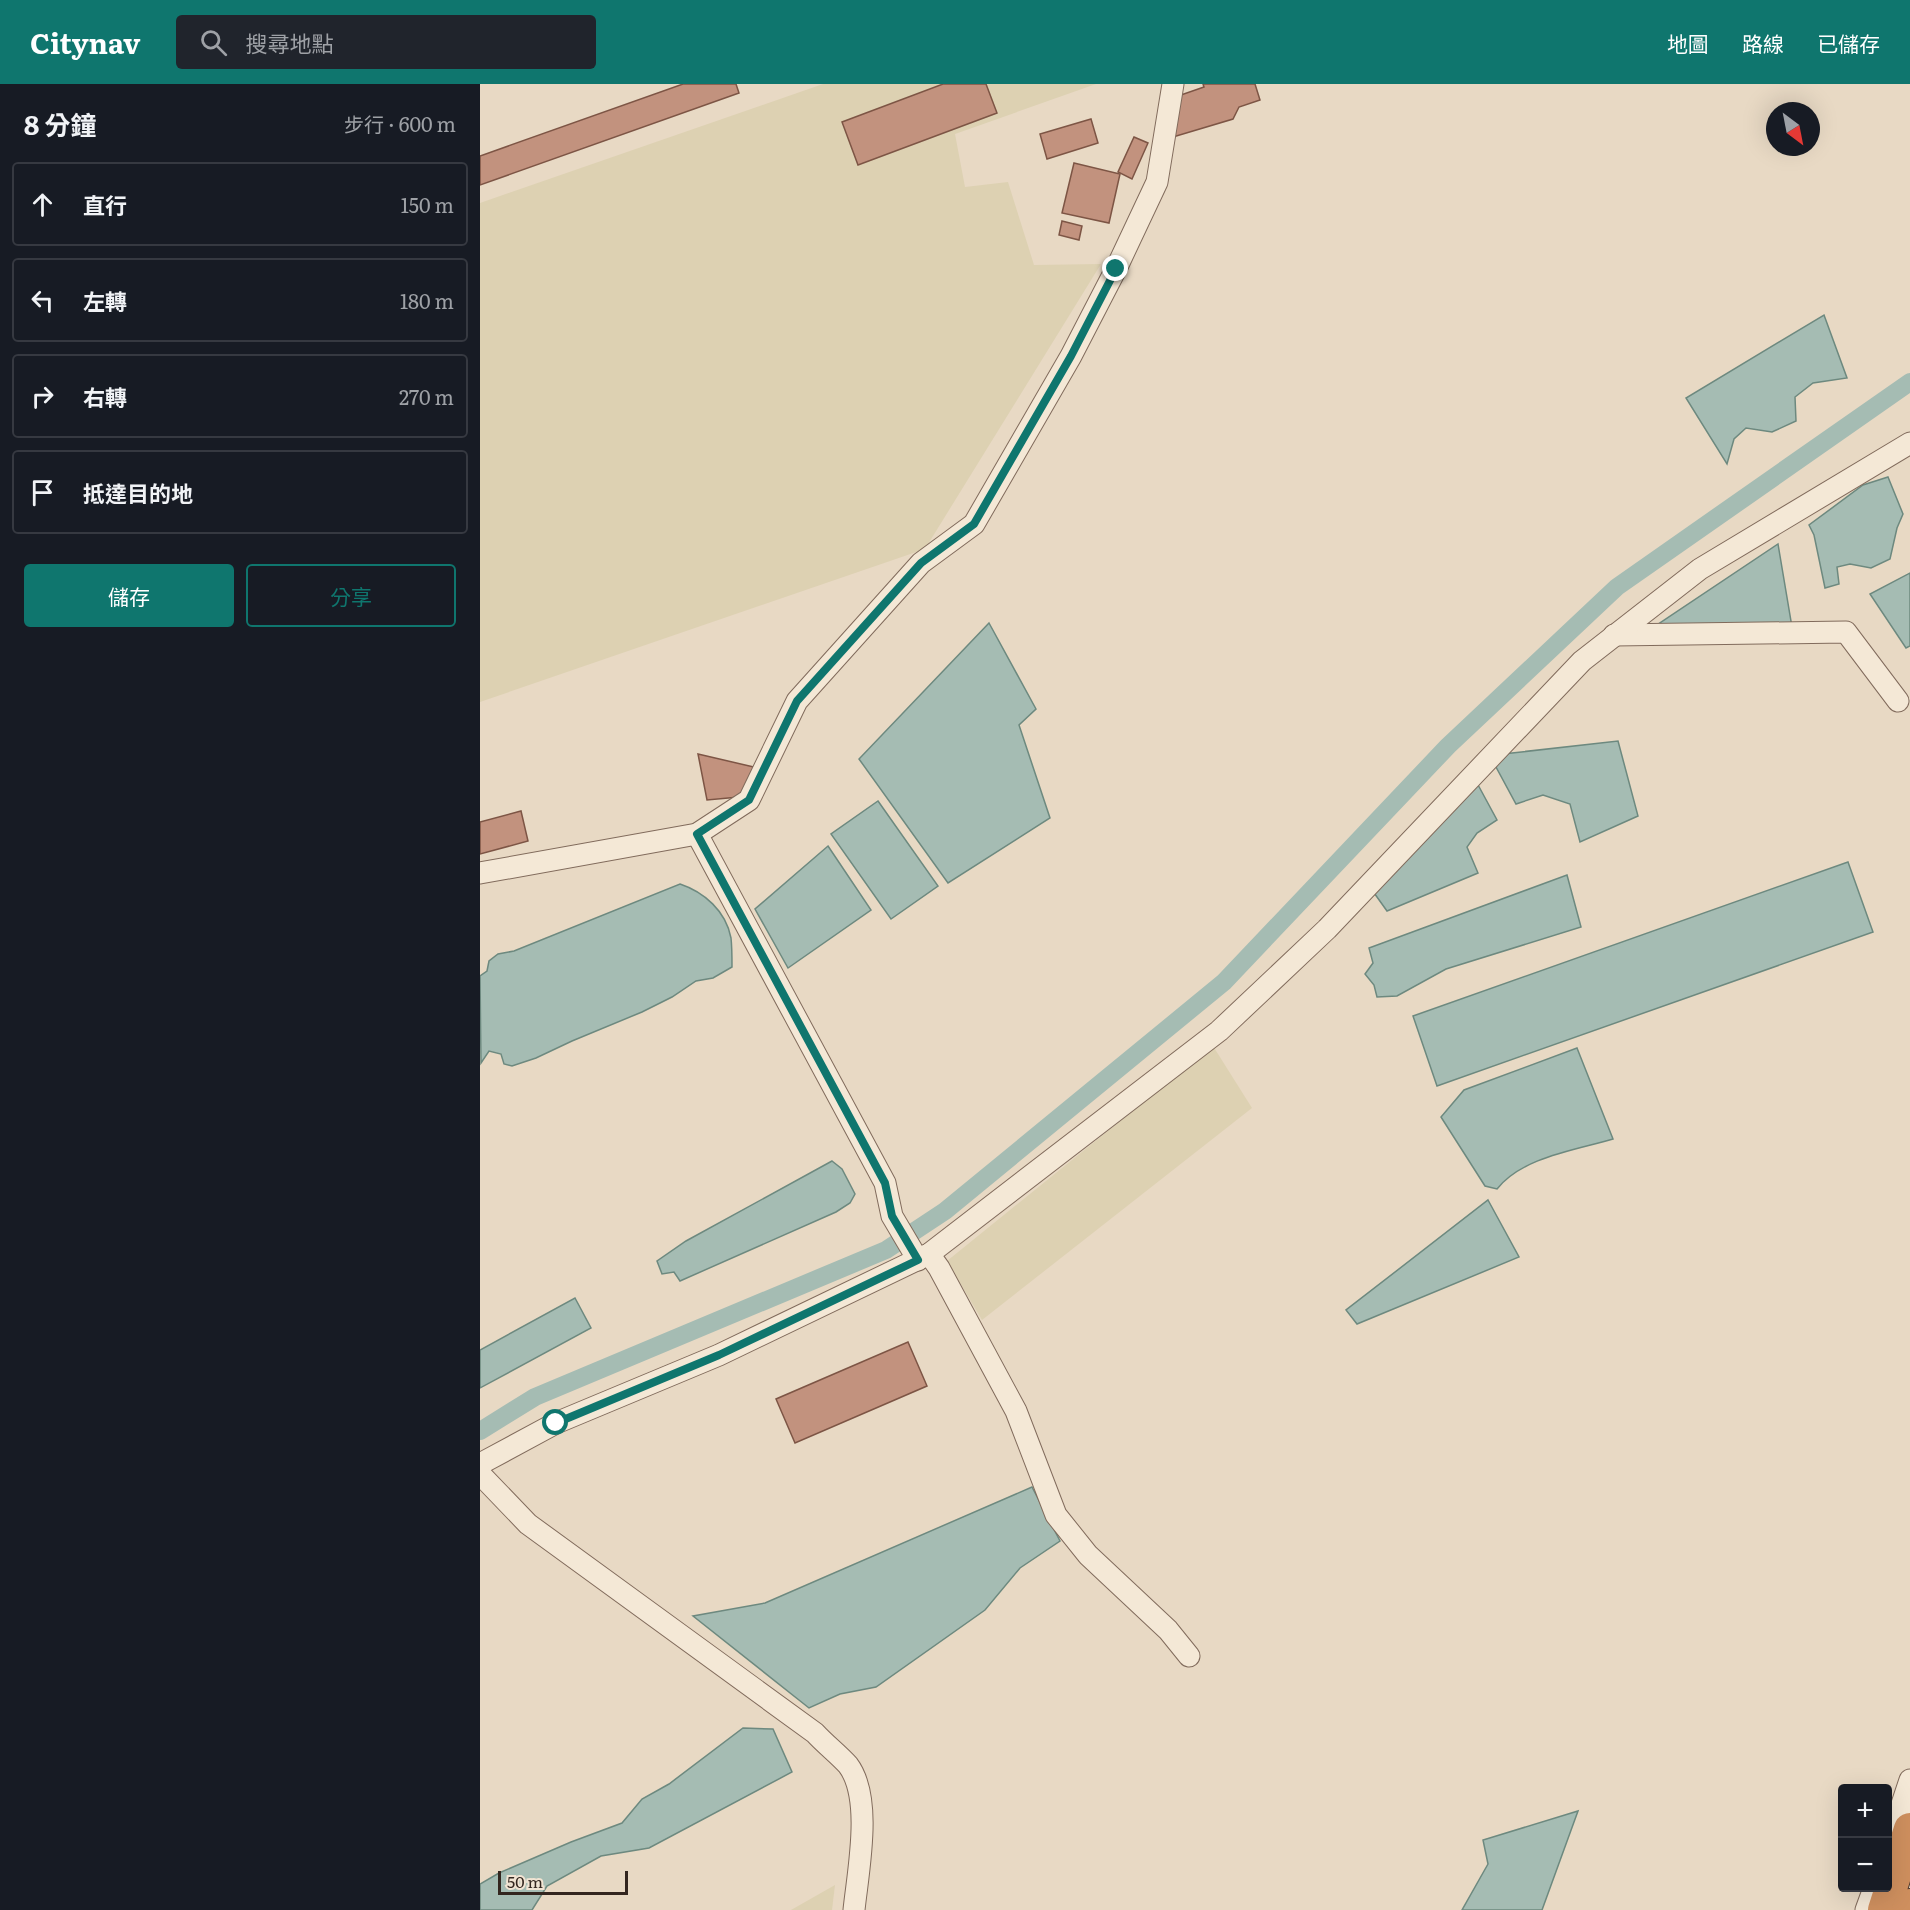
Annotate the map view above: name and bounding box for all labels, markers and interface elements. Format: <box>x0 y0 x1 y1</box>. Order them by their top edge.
search box <box>176 15 596 69</box>
text: Citynav <box>30 21 140 63</box>
icon: search <box>197 26 230 59</box>
text: 搜尋地點 <box>245 26 333 59</box>
text: 地圖 <box>1667 27 1709 58</box>
text: 路線 <box>1742 27 1784 58</box>
text: 已儲存 <box>1817 27 1880 58</box>
north arrow <box>1766 102 1820 156</box>
text: 8 分鐘 <box>24 104 97 143</box>
text: 步行 · 600 m <box>344 108 456 138</box>
icon: ahead <box>26 188 59 221</box>
text: 直行 <box>83 188 127 221</box>
text: 150 m <box>401 189 454 219</box>
route end <box>1102 255 1128 281</box>
icon: left <box>26 284 59 317</box>
text: 左轉 <box>83 284 127 317</box>
text: 180 m <box>400 285 454 315</box>
icon: right <box>26 380 59 413</box>
text: 右轉 <box>83 380 127 413</box>
text: 270 m <box>399 381 454 411</box>
icon: arrive <box>26 476 59 509</box>
text: 抵達目的地 <box>83 476 193 509</box>
button: 儲存 <box>24 564 234 627</box>
button: 分享 <box>246 564 456 627</box>
route start <box>542 1409 568 1435</box>
map controls <box>1838 1784 1892 1892</box>
button: + <box>1838 1784 1892 1838</box>
button: − <box>1838 1838 1892 1892</box>
scale bar <box>498 1868 628 1896</box>
text: 50 m <box>507 1869 543 1893</box>

